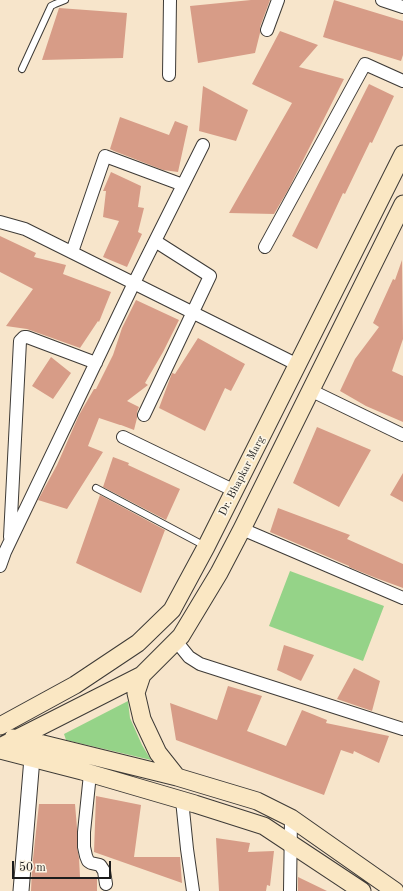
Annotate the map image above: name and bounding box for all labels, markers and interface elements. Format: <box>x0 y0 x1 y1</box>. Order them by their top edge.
street label: Dr. Bhapkar Marg <box>216 434 268 518</box>
scale bar <box>14 853 113 879</box>
text: 50 m <box>19 862 46 874</box>

